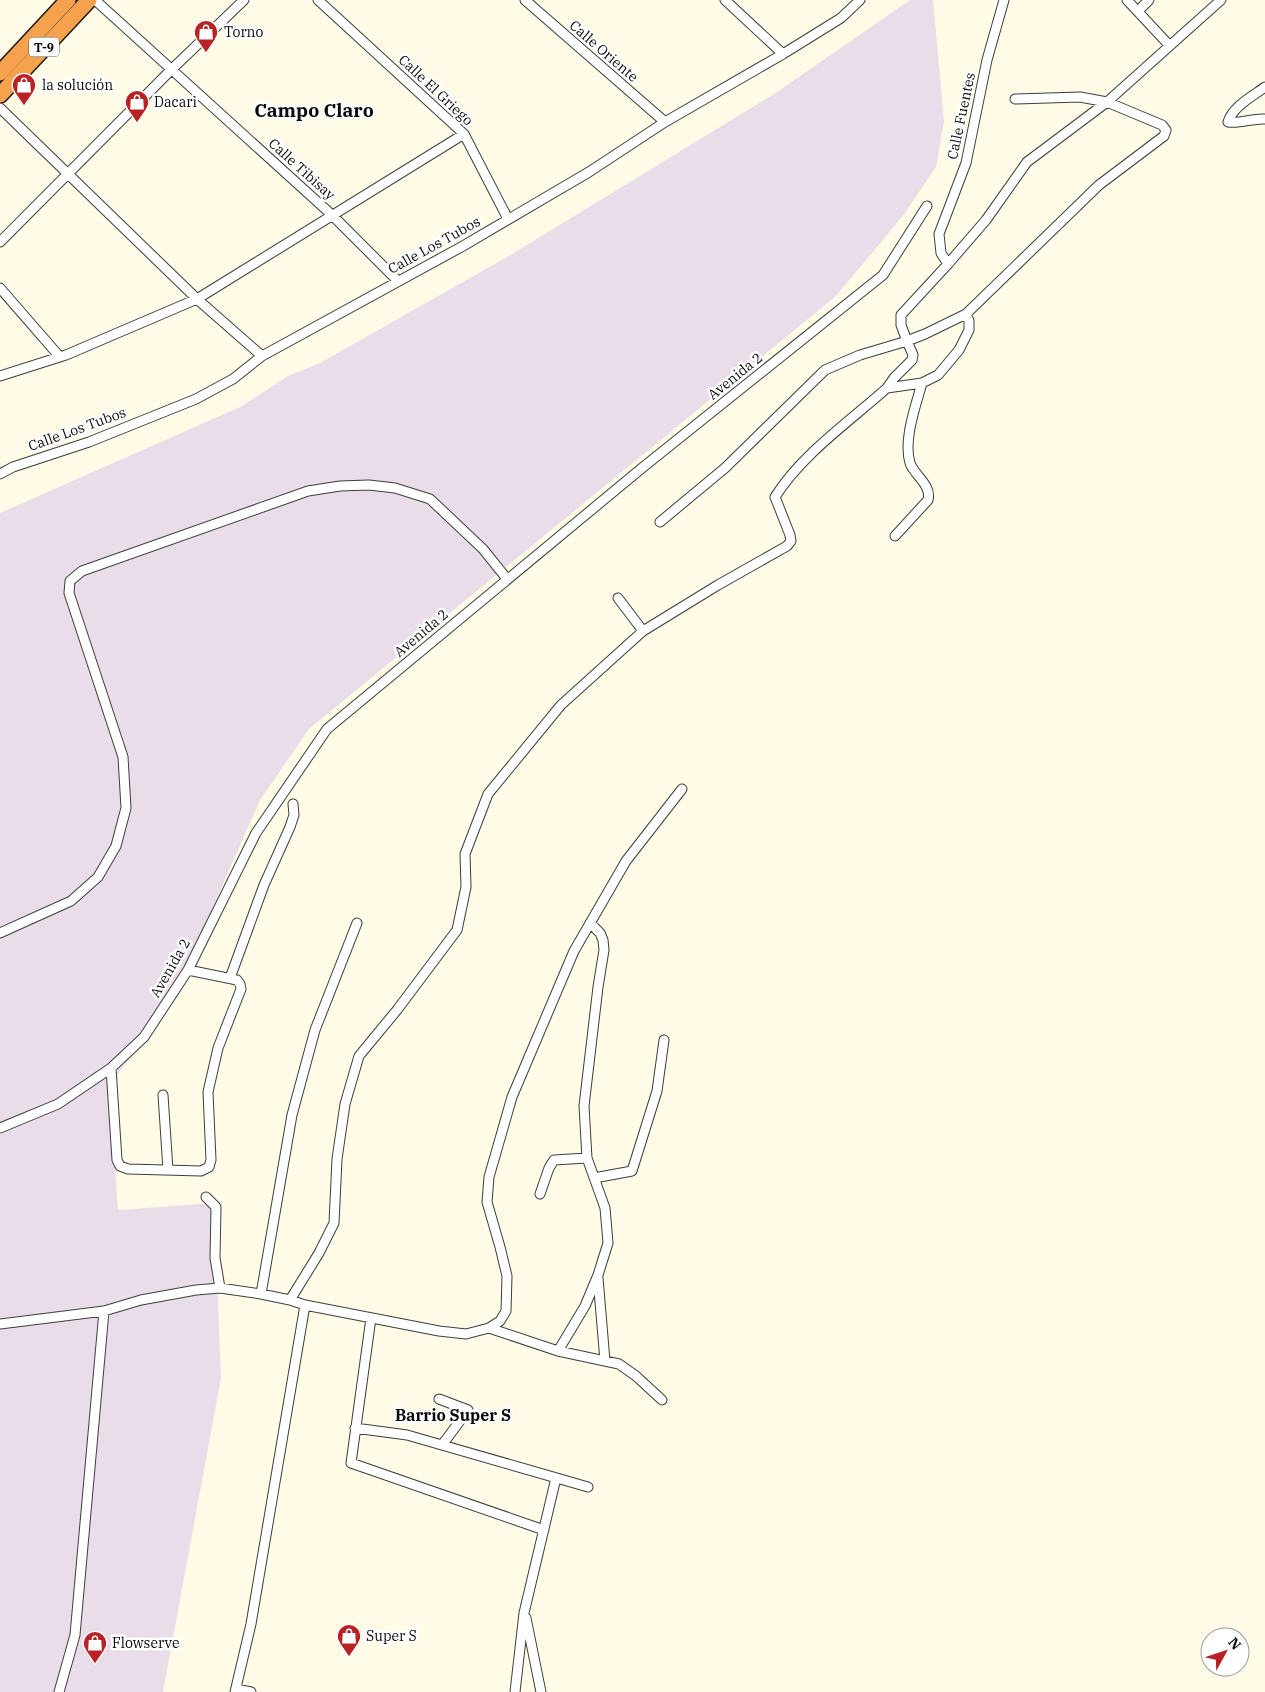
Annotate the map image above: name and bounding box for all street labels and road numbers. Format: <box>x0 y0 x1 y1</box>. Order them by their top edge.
street label: Calle Oriente <box>566 16 642 86</box>
road number: T-9 <box>29 38 59 56</box>
street label: Calle El Griego <box>395 51 477 129</box>
street label: Calle Fuentes <box>943 71 979 161</box>
street label: Calle Tibisay <box>265 134 340 204</box>
street label: Calle Los Tubos <box>385 212 483 278</box>
street label: Avenida 2 <box>704 348 766 404</box>
street label: Calle Los Tubos <box>26 403 129 455</box>
street label: Avenida 2 <box>390 605 452 661</box>
street label: Avenida 2 <box>146 935 194 1001</box>

